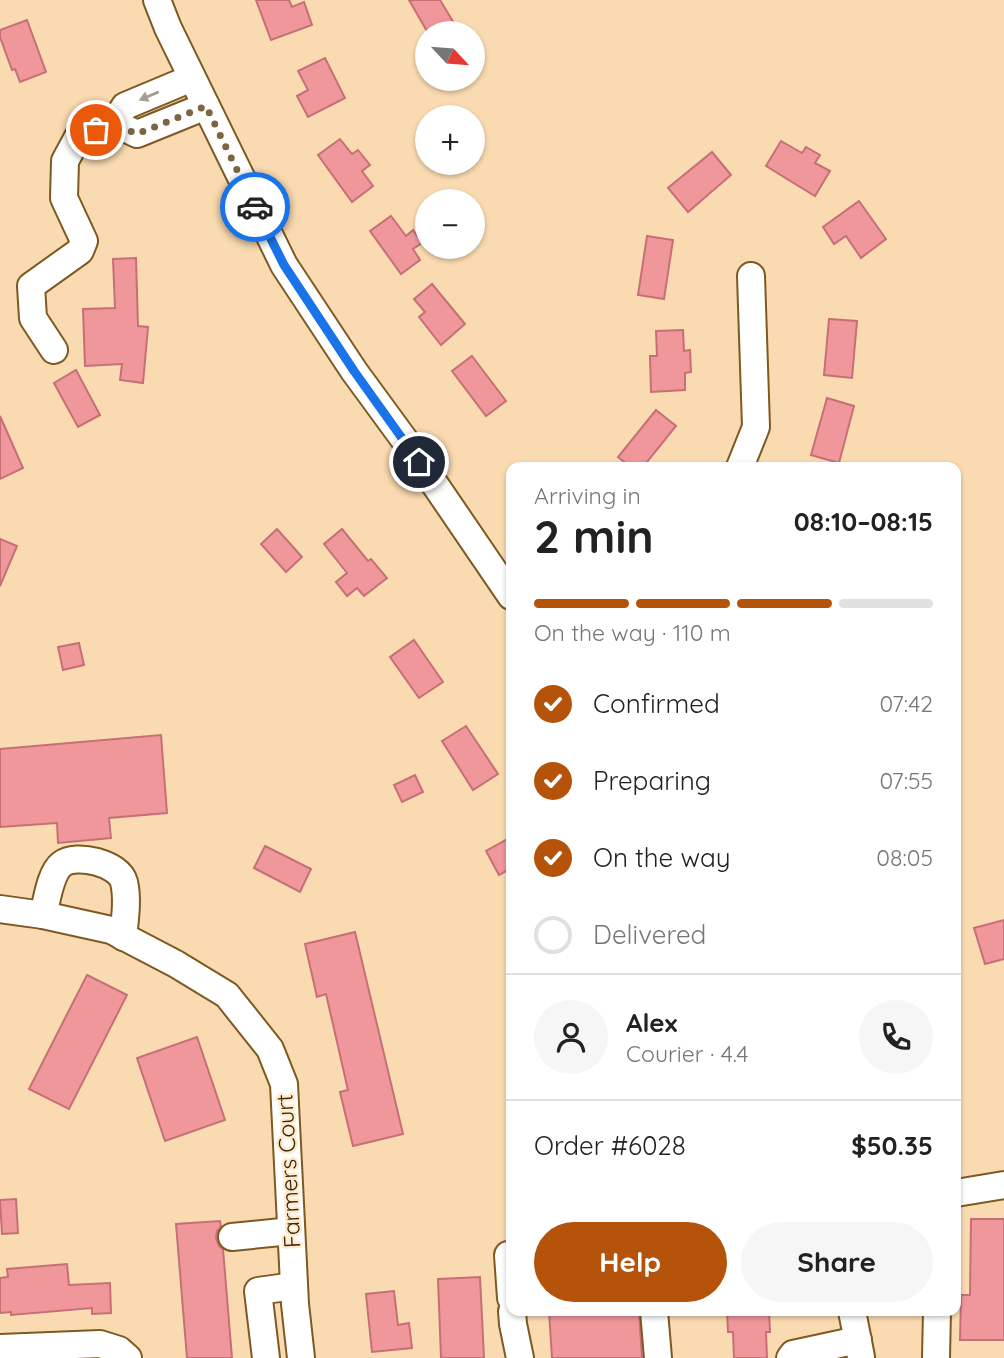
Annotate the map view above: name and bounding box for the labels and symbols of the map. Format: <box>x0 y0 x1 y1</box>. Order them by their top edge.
north arrow <box>415 21 485 91</box>
one-way arrow <box>139 91 160 102</box>
pin <box>66 100 126 160</box>
courier <box>220 172 290 242</box>
pin <box>389 432 449 492</box>
street label: Farmers Court <box>269 1093 307 1249</box>

